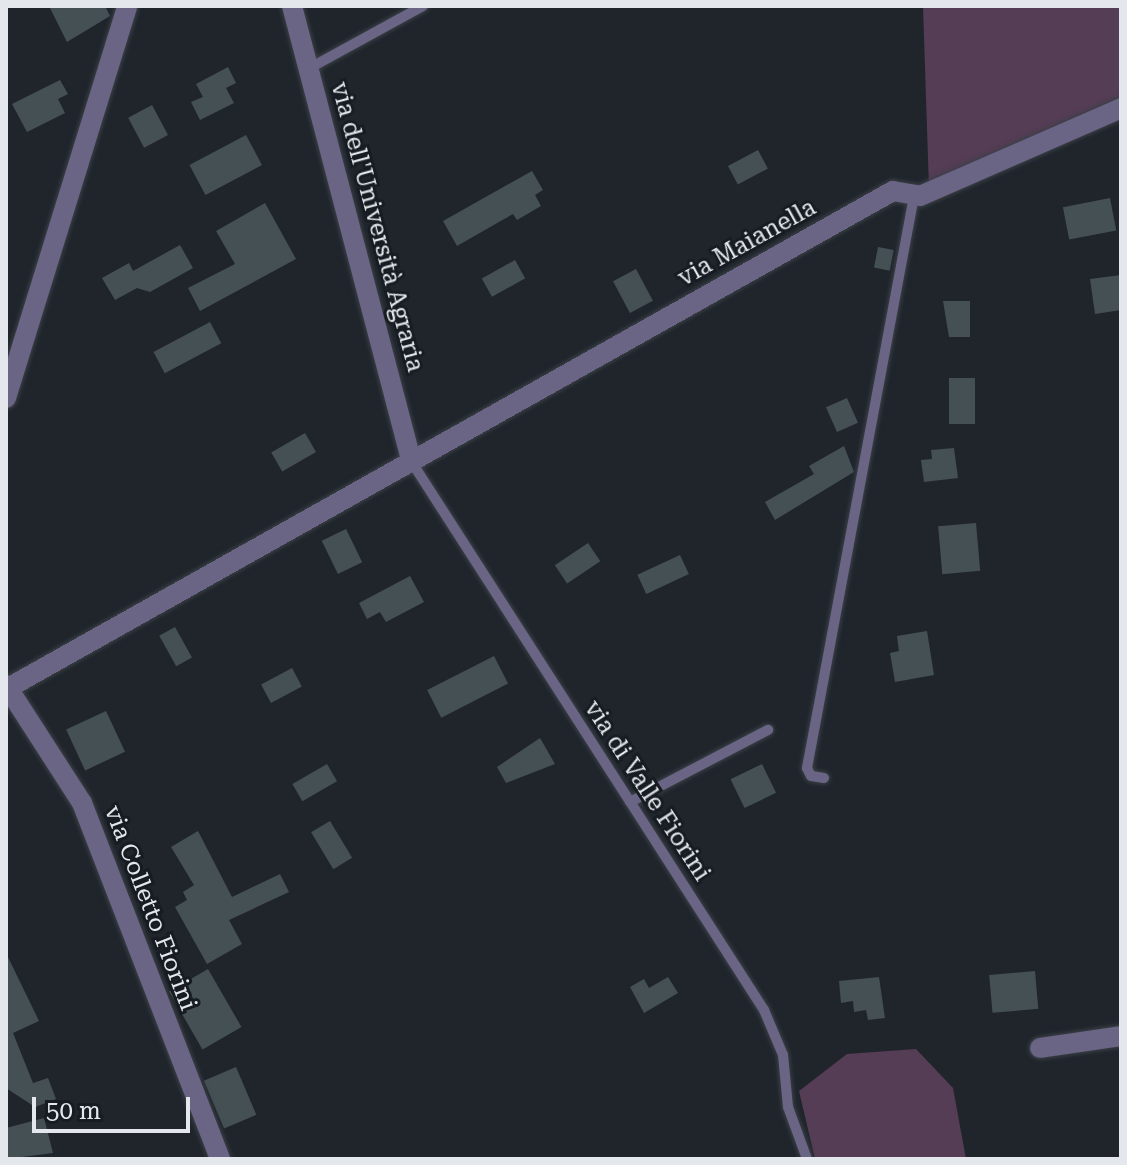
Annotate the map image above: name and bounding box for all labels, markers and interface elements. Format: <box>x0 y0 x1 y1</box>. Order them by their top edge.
street label: via dell'Università Agraria <box>324 79 430 375</box>
street label: via Maianella <box>673 193 821 293</box>
street label: via di Valle Fiorini <box>578 695 716 887</box>
street label: via Colletto Fiorini <box>98 802 202 1014</box>
scale bar <box>36 1081 194 1131</box>
text: 50 m <box>46 1097 101 1125</box>

